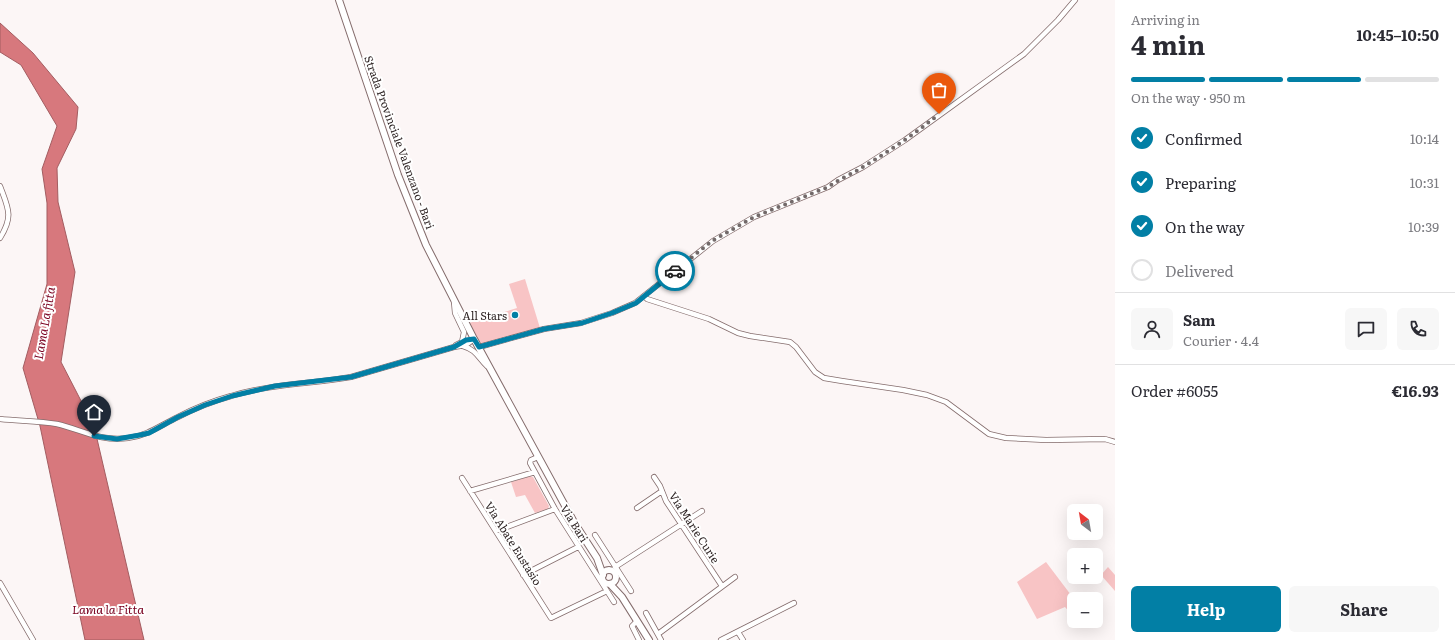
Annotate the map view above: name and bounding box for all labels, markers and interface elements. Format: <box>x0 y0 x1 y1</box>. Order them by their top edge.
text: Arriving in <box>1131 10 1200 29</box>
text: 10:45–10:50 <box>1356 23 1439 46</box>
text: 4 min <box>1131 24 1205 63</box>
street label: Strada Provinciale Valenzano - Bari <box>361 53 439 231</box>
pin <box>922 73 956 114</box>
icon: bag <box>928 79 950 101</box>
text: On the way · 950 m <box>1131 88 1246 107</box>
icon: check <box>1131 127 1153 149</box>
text: Confirmed <box>1165 127 1242 150</box>
text: 10:14 <box>1410 129 1439 148</box>
icon: check <box>1131 171 1153 193</box>
text: Preparing <box>1165 171 1236 194</box>
text: 10:31 <box>1410 173 1439 192</box>
icon: check <box>1131 215 1153 237</box>
text: On the way <box>1165 215 1245 238</box>
text: 10:39 <box>1408 217 1439 236</box>
courier <box>655 251 695 291</box>
text: Delivered <box>1165 259 1234 282</box>
icon: car <box>664 260 686 282</box>
water label: Lama La fitta <box>29 285 59 361</box>
place label: All Stars <box>463 307 507 323</box>
button: person <box>1131 308 1173 350</box>
text: Sam <box>1183 308 1216 331</box>
button: chat <box>1345 308 1387 350</box>
button: phone <box>1397 308 1439 350</box>
marker: All Stars <box>510 310 520 320</box>
text: Courier · 4.4 <box>1183 331 1259 350</box>
text: Order #6055 <box>1131 379 1218 402</box>
text: €16.93 <box>1392 379 1439 402</box>
pin <box>77 395 111 436</box>
icon: home <box>83 401 105 423</box>
street label: Via Marie Curie <box>666 488 724 566</box>
street label: Via Abate Eustasio <box>482 498 546 588</box>
street label: Via Bari <box>557 501 593 545</box>
north arrow <box>1067 504 1103 540</box>
map controls <box>1067 504 1103 628</box>
button: + <box>1067 548 1103 584</box>
button: Help <box>1131 586 1281 632</box>
button: Share <box>1289 586 1439 632</box>
button: − <box>1067 592 1103 628</box>
water label: Lama la Fitta <box>72 600 144 618</box>

